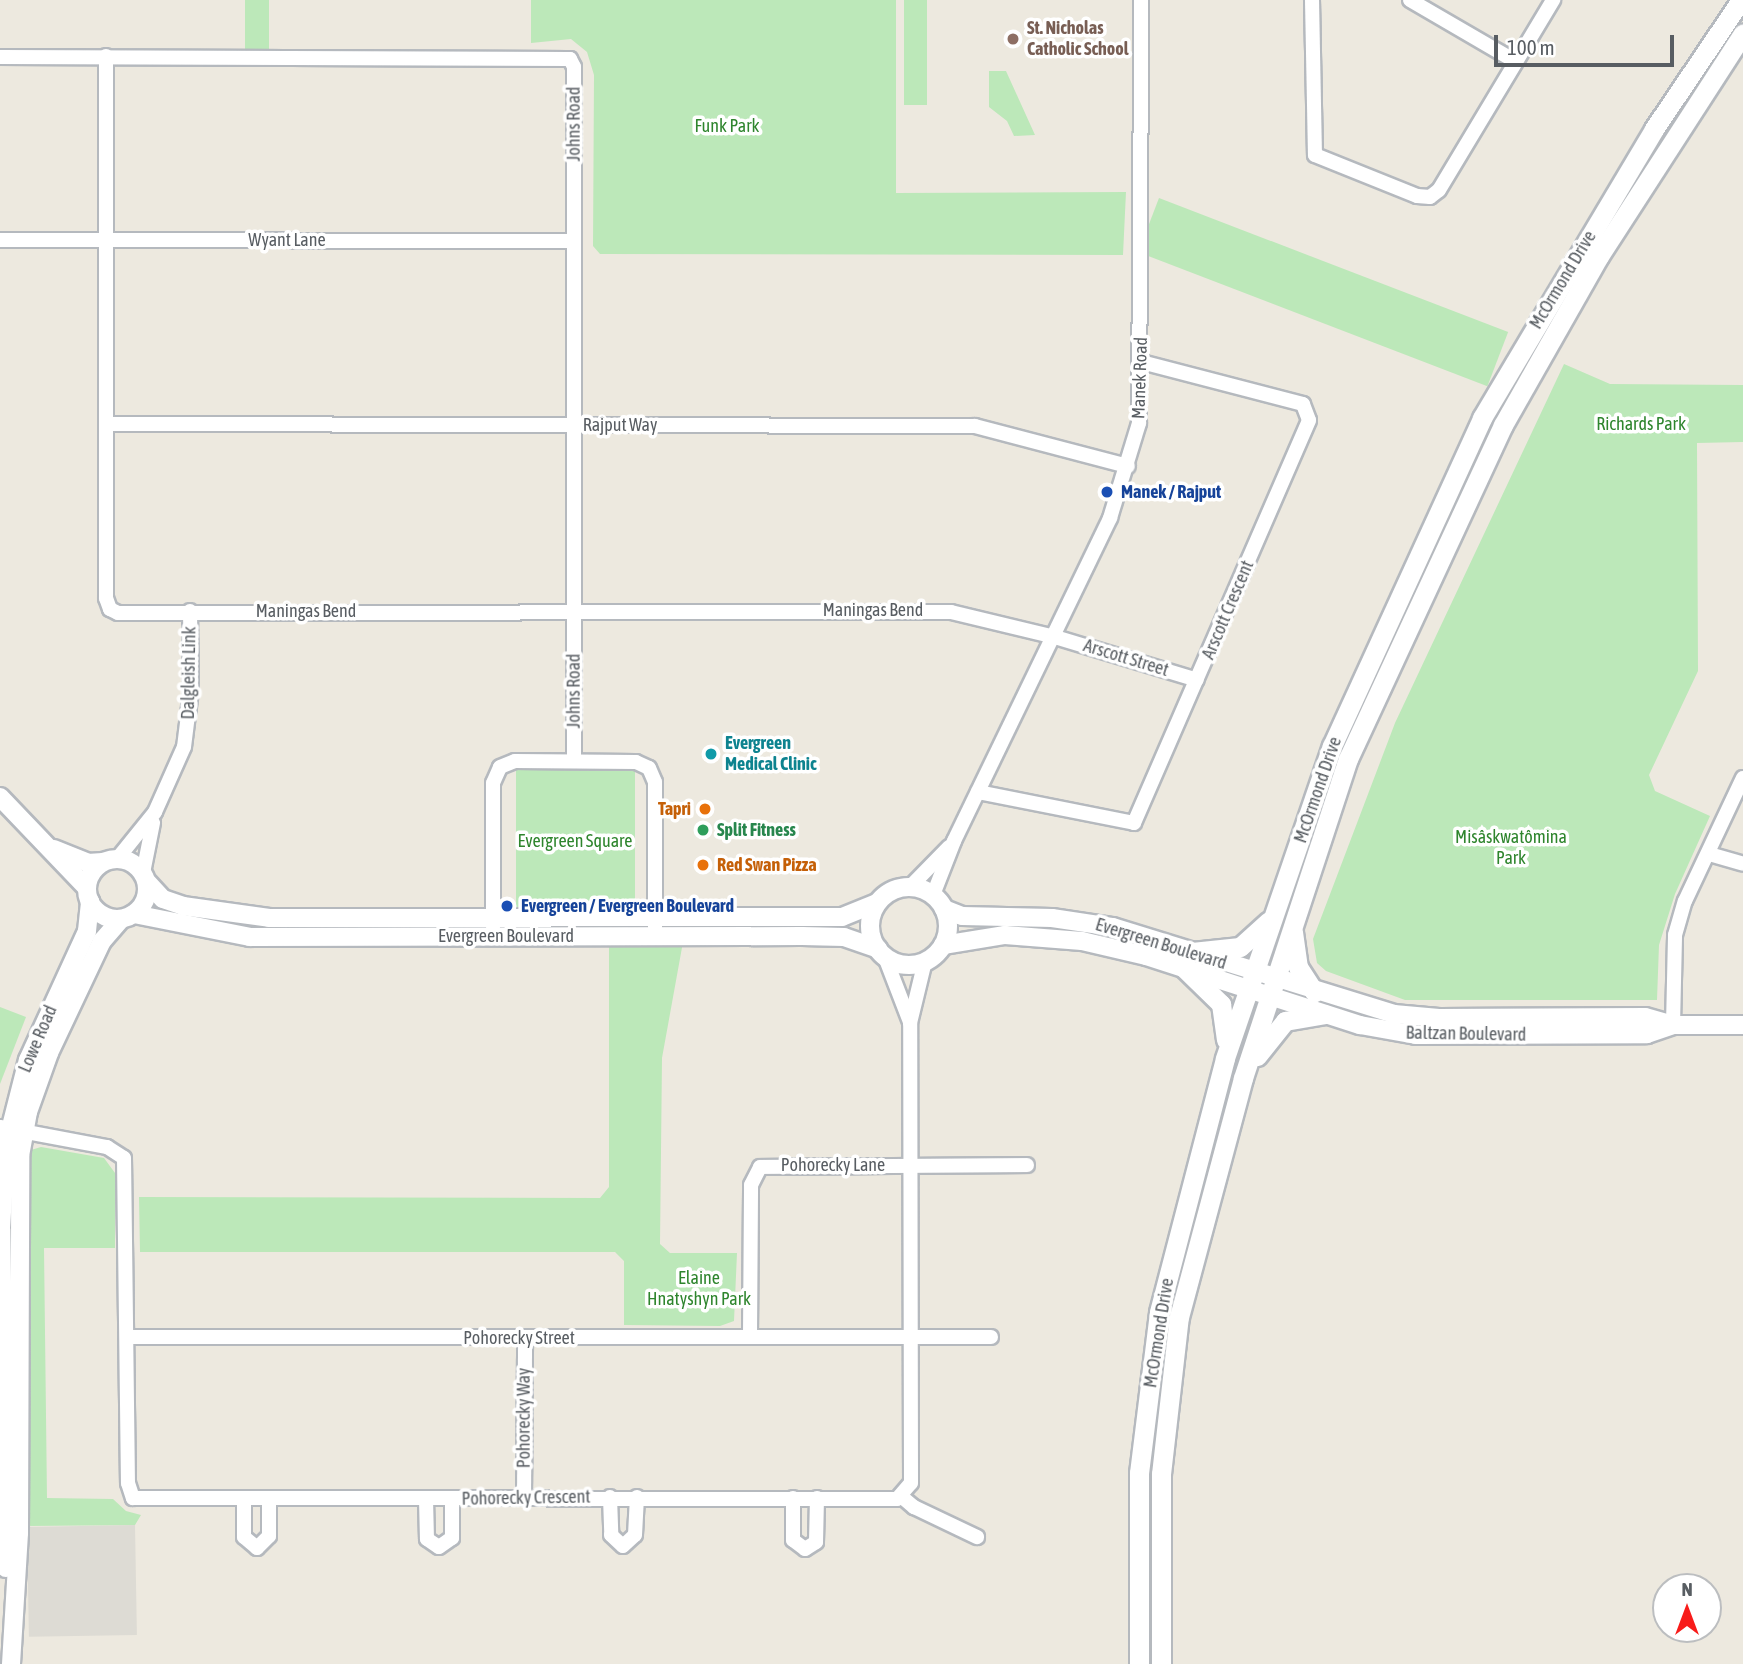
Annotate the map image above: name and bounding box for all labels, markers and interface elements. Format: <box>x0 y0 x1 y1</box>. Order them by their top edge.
place label: St. Nicholas Catholic School <box>1027 18 1129 60</box>
scale bar <box>1498 21 1678 65</box>
marker: St. Nicholas Catholic School <box>1005 31 1021 47</box>
text: 100 m <box>1507 35 1555 59</box>
street label: Johns Road <box>563 87 585 161</box>
park label: Funk Park <box>695 115 759 137</box>
street label: McOrmond Drive <box>1525 227 1601 333</box>
street label: Wyant Lane <box>248 229 326 251</box>
street label: Manek Road <box>1128 337 1152 419</box>
park label: Richards Park <box>1596 413 1686 435</box>
street label: Rajput Way <box>583 414 657 436</box>
place label: Manek / Rajput <box>1121 481 1221 503</box>
marker: Manek / Rajput <box>1099 484 1115 500</box>
street label: Arscott Crescent <box>1198 557 1258 663</box>
street label: Maningas Bend <box>823 599 923 621</box>
street label: Maningas Bend <box>256 600 356 622</box>
street label: Dalgleish Link <box>177 626 201 720</box>
street label: Arscott Street <box>1081 635 1171 681</box>
street label: Johns Road <box>563 654 585 728</box>
place label: Evergreen Medical Clinic <box>725 733 817 776</box>
street label: McOrmond Drive <box>1290 734 1346 846</box>
marker: Evergreen Medical Clinic <box>703 746 719 762</box>
place label: Tapri <box>658 798 691 820</box>
marker: Tapri <box>697 801 713 817</box>
place label: Split Fitness <box>717 819 796 841</box>
marker: Split Fitness <box>695 822 711 838</box>
park label: Misâskwatômina Park <box>1455 827 1567 870</box>
park label: Evergreen Square <box>518 830 632 852</box>
place label: Red Swan Pizza <box>717 854 817 876</box>
marker: Red Swan Pizza <box>695 857 711 873</box>
place label: Evergreen / Evergreen Boulevard <box>521 895 734 917</box>
marker: Evergreen / Evergreen Boulevard <box>499 898 515 914</box>
street label: Evergreen Boulevard <box>1093 914 1229 974</box>
street label: Evergreen Boulevard <box>438 925 574 947</box>
street label: Lowe Road <box>14 1002 62 1076</box>
street label: Baltzan Boulevard <box>1406 1022 1526 1046</box>
street label: Pohorecky Lane <box>781 1154 885 1176</box>
park label: Elaine Hnatyshyn Park <box>647 1268 751 1310</box>
street label: McOrmond Drive <box>1140 1277 1178 1389</box>
street label: Pohorecky Street <box>463 1327 575 1349</box>
street label: Pohorecky Way <box>513 1368 535 1468</box>
street label: Pohorecky Crescent <box>461 1486 591 1510</box>
north arrow <box>1652 1573 1722 1643</box>
text: N <box>1681 1578 1693 1600</box>

